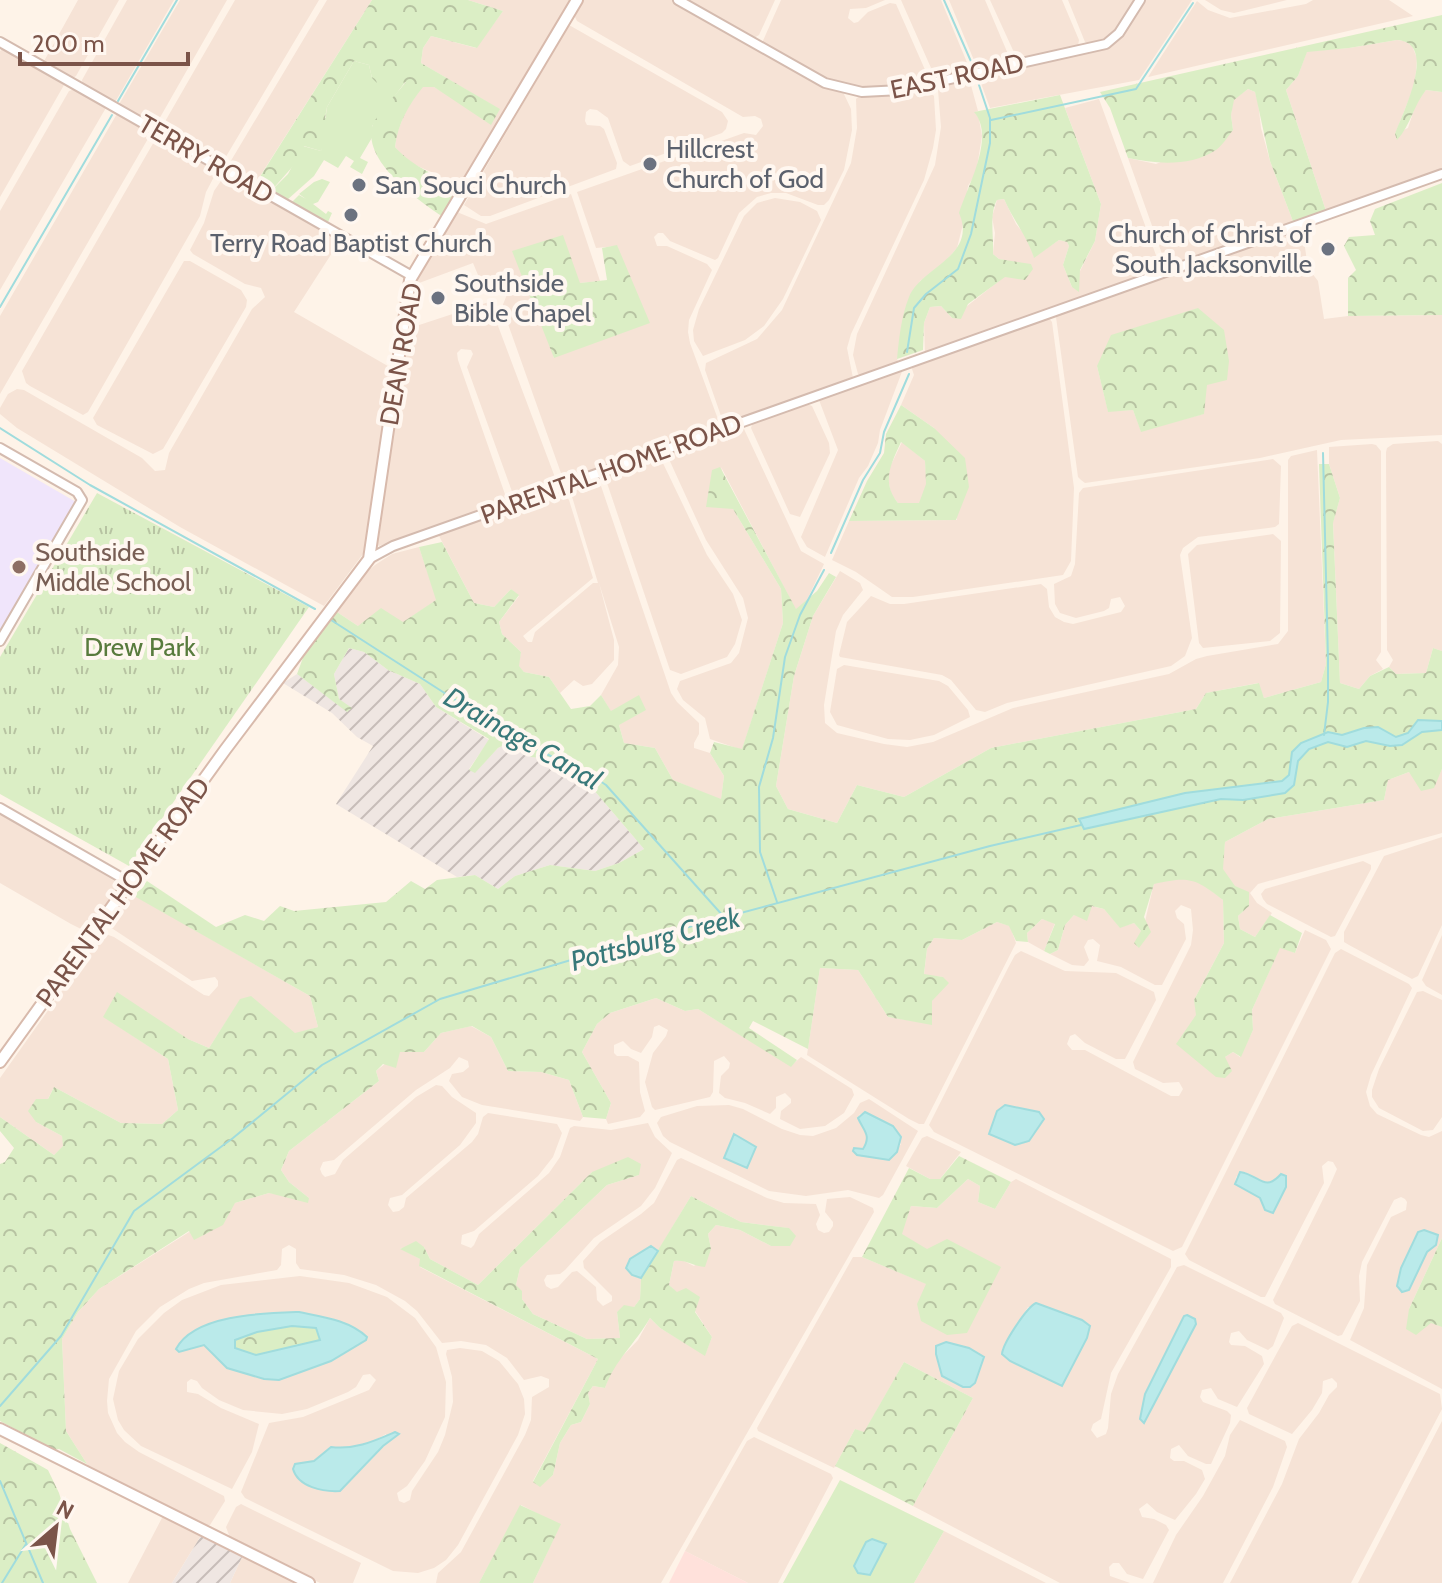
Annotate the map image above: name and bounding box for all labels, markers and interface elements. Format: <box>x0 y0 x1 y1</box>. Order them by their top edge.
scale bar <box>20 16 188 66</box>
text: 200 m <box>32 29 105 58</box>
street label: EAST ROAD <box>887 46 1027 106</box>
street label: TERRY ROAD <box>133 108 279 210</box>
place label: Hillcrest Church of God <box>666 133 824 195</box>
marker: Hillcrest Church of God <box>641 155 659 173</box>
place label: San Souci Church <box>375 169 567 201</box>
marker: San Souci Church <box>350 176 368 194</box>
marker: Terry Road Baptist Church <box>342 206 360 224</box>
place label: Church of Christ of South Jacksonville <box>1108 218 1312 280</box>
place label: Terry Road Baptist Church <box>210 227 492 259</box>
marker: Church of Christ of South Jacksonville <box>1319 240 1337 258</box>
place label: Southside Bible Chapel <box>454 267 591 329</box>
street label: DEAN ROAD <box>373 280 429 428</box>
marker: Southside Bible Chapel <box>429 289 447 307</box>
street label: PARENTAL HOME ROAD <box>476 407 746 531</box>
place label: Southside Middle School <box>35 536 191 598</box>
marker: Southside Middle School <box>10 558 28 576</box>
park label: Drew Park <box>84 631 196 663</box>
water label: Drainage Canal <box>438 679 608 797</box>
street label: PARENTAL HOME ROAD <box>29 771 217 1013</box>
water label: Pottsburg Creek <box>566 900 745 978</box>
north arrow <box>16 1487 96 1567</box>
text: N <box>52 1494 78 1525</box>

